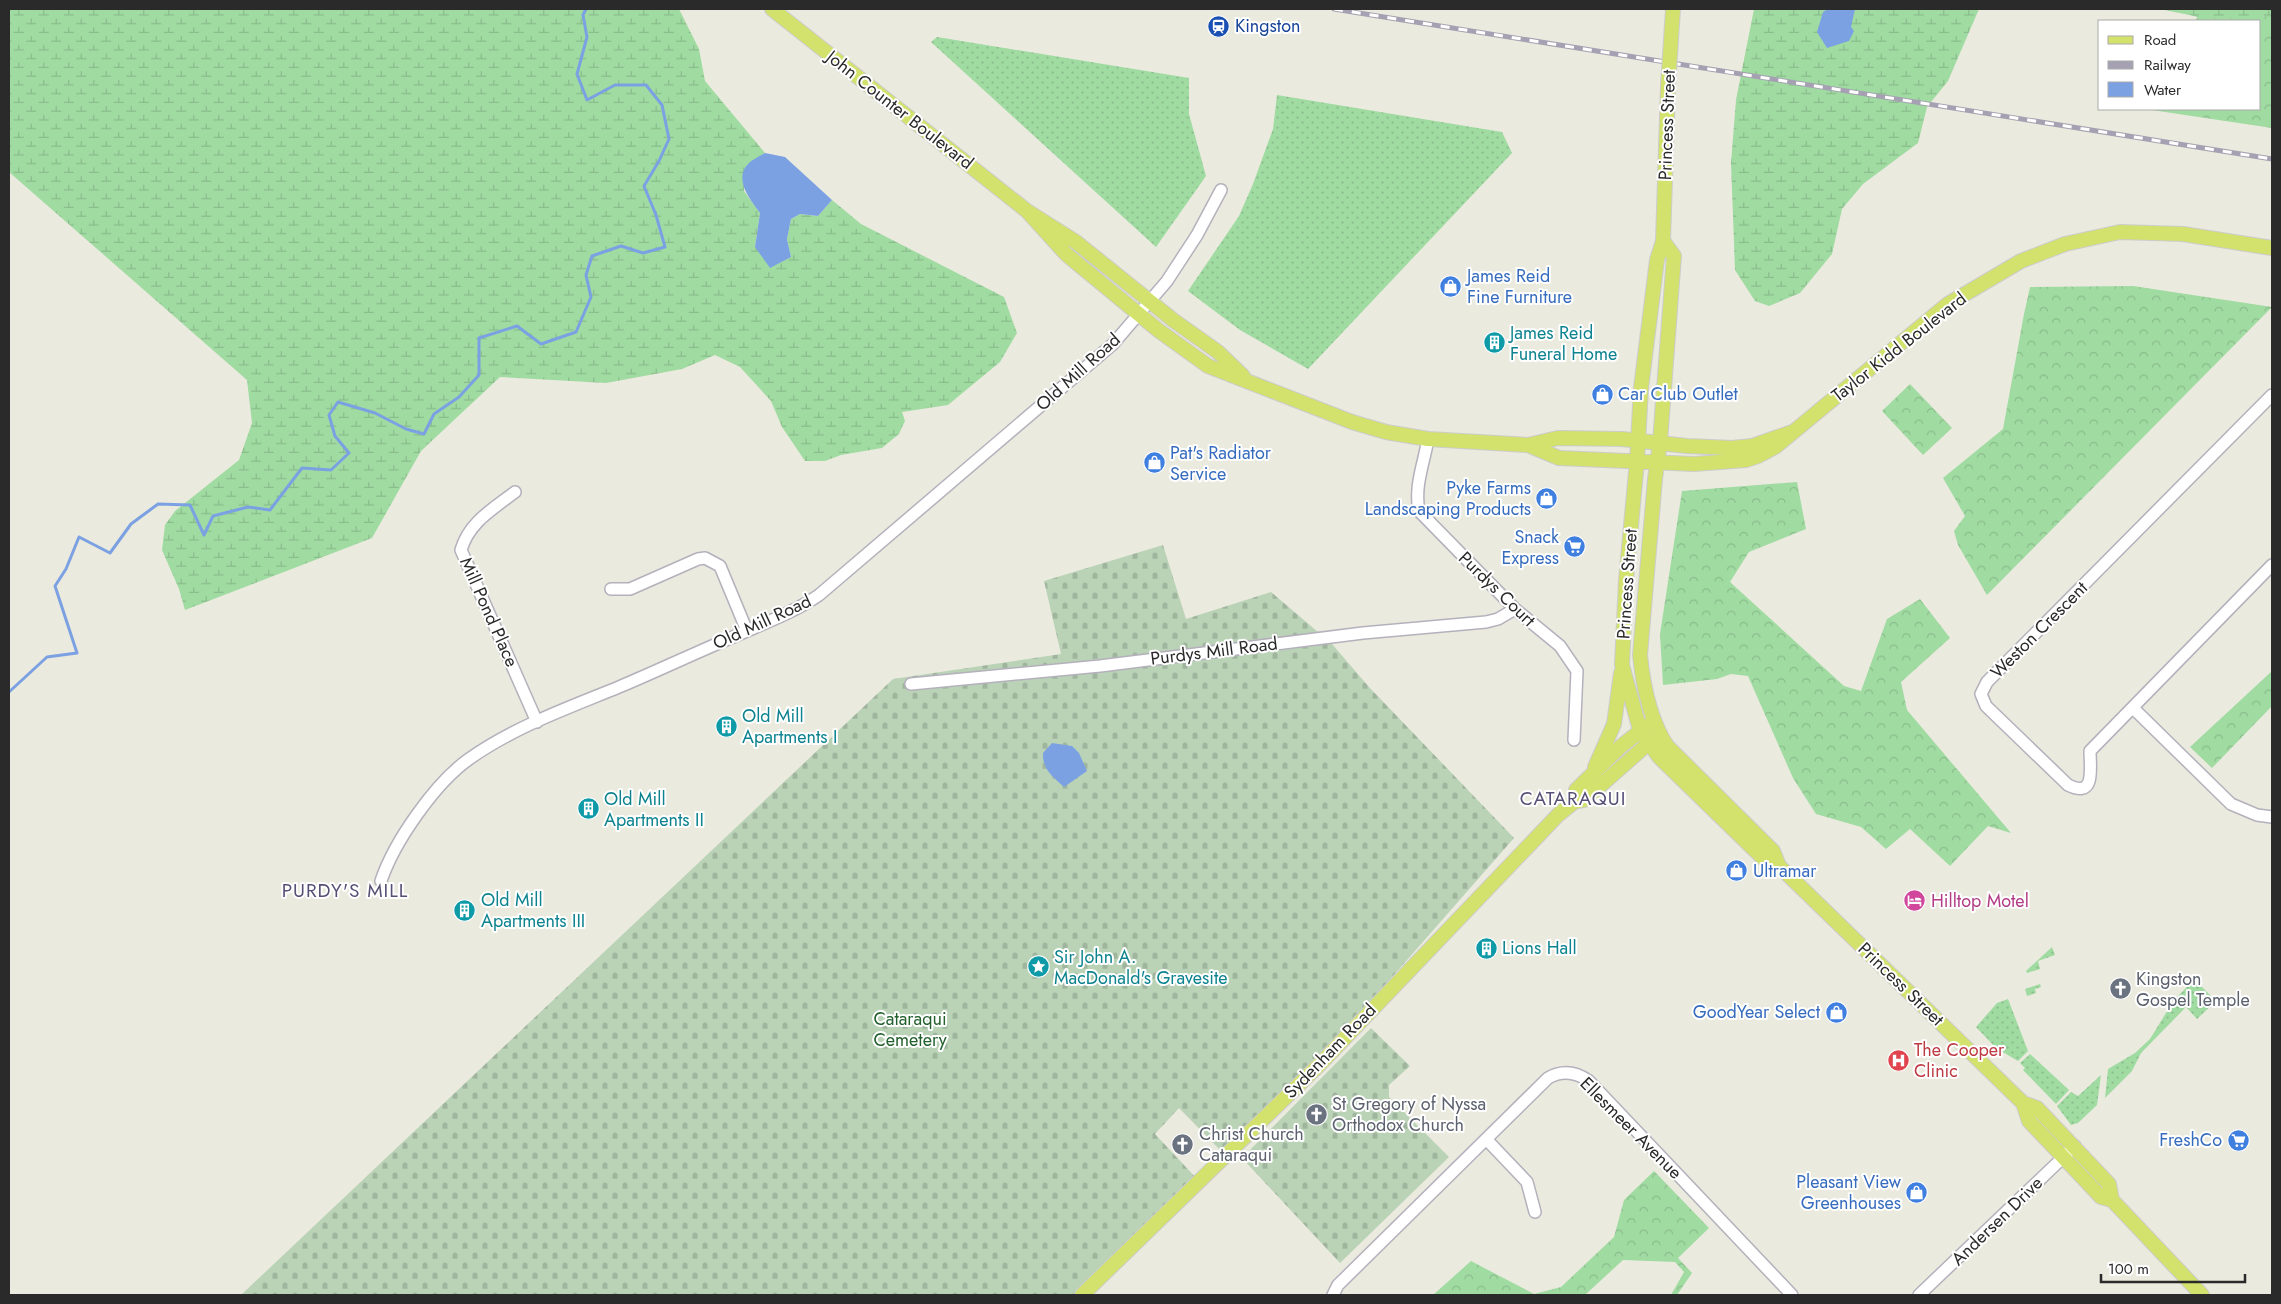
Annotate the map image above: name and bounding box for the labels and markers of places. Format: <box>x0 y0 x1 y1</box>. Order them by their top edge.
place label: Kingston <box>1235 13 1300 39</box>
station icon: Kingston <box>1207 14 1231 38</box>
place label: James Reid Fine Furniture <box>1465 263 1572 310</box>
shop icon: James Reid Fine Furniture <box>1439 274 1463 298</box>
place label: James Reid Funeral Home <box>1508 320 1617 367</box>
building icon: James Reid Funeral Home <box>1482 331 1506 355</box>
place label: Car Club Outlet <box>1618 381 1739 407</box>
shop icon: Car Club Outlet <box>1590 382 1614 406</box>
place label: Pat's Radiator Service <box>1170 440 1272 487</box>
shop icon: Pat's Radiator Service <box>1142 451 1166 475</box>
place label: Pyke Farms Landscaping Products <box>1365 475 1531 522</box>
shop icon: Pyke Farms Landscaping Products <box>1535 486 1559 510</box>
place label: Snack Express <box>1502 524 1559 571</box>
supermarket icon: Snack Express <box>1563 535 1587 559</box>
place label: Old Mill Apartments I <box>742 703 837 750</box>
building icon: Old Mill Apartments I <box>714 714 738 738</box>
place label: Old Mill Apartments II <box>604 786 704 833</box>
building icon: Old Mill Apartments II <box>576 797 600 821</box>
place label: Ultramar <box>1753 858 1817 884</box>
shop icon: Ultramar <box>1725 859 1749 883</box>
place label: Old Mill Apartments III <box>481 887 585 934</box>
place label: Hilltop Motel <box>1931 888 2029 914</box>
hotel icon: Hilltop Motel <box>1903 889 1927 913</box>
building icon: Old Mill Apartments III <box>453 898 477 922</box>
place label: Lions Hall <box>1502 935 1577 961</box>
building icon: Lions Hall <box>1474 936 1498 960</box>
place label: Sir John A. MacDonald's Gravesite <box>1054 944 1228 991</box>
place icon: Sir John A. MacDonald's Gravesite <box>1026 955 1050 979</box>
place label: Kingston Gospel Temple <box>2136 966 2250 1013</box>
church icon: Kingston Gospel Temple <box>2108 977 2132 1001</box>
place label: GoodYear Select <box>1693 999 1821 1025</box>
shop icon: GoodYear Select <box>1824 1000 1848 1024</box>
place label: The Cooper Clinic <box>1914 1037 2005 1084</box>
hospital icon: The Cooper Clinic <box>1886 1048 1910 1072</box>
place label: St Gregory of Nyssa Orthodox Church <box>1332 1091 1486 1138</box>
church icon: St Gregory of Nyssa Orthodox Church <box>1304 1102 1328 1126</box>
place label: Christ Church Cataraqui <box>1199 1121 1304 1168</box>
place label: FreshCo <box>2159 1127 2222 1153</box>
supermarket icon: FreshCo <box>2226 1128 2250 1152</box>
church icon: Christ Church Cataraqui <box>1171 1132 1195 1156</box>
place label: Pleasant View Greenhouses <box>1796 1169 1902 1216</box>
shop icon: Pleasant View Greenhouses <box>1905 1180 1929 1204</box>

